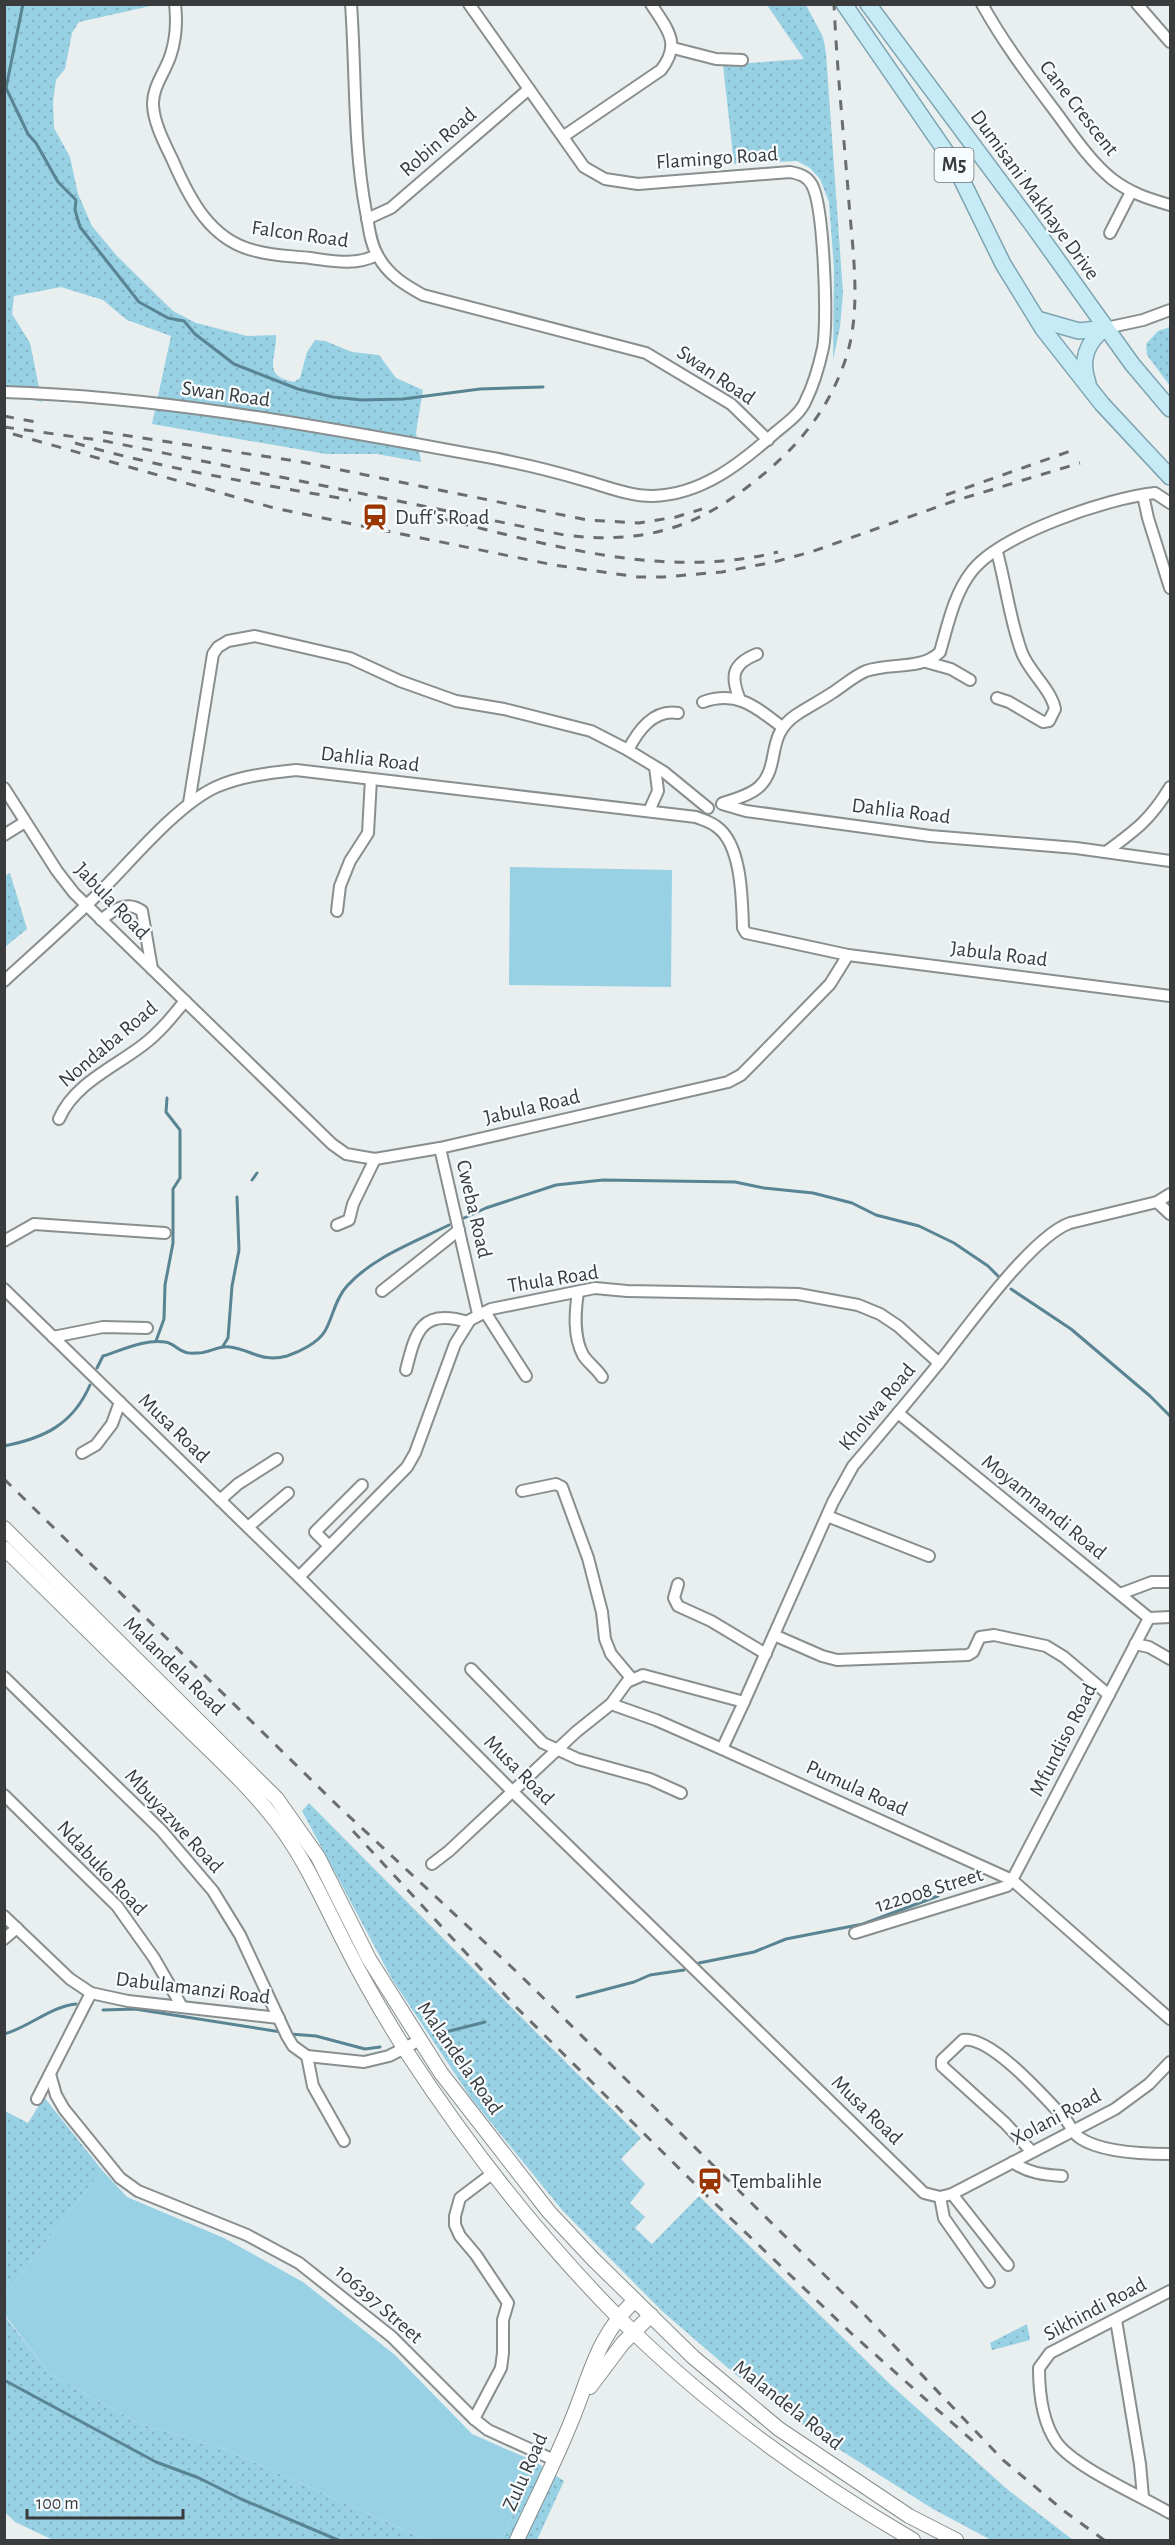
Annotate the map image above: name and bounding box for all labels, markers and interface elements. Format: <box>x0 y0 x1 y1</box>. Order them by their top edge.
street label: Cane Crescent <box>1036 56 1123 160</box>
street label: Robin Road <box>396 103 480 180</box>
street label: Dumisani Makhaye Drive <box>967 106 1103 284</box>
street label: Flamingo Road <box>655 143 779 173</box>
road number: M5 <box>934 148 974 182</box>
street label: Falcon Road <box>250 217 350 251</box>
street label: Swan Road <box>673 341 759 409</box>
street label: Swan Road <box>181 377 272 411</box>
station icon: Duff's Road <box>360 502 390 532</box>
place label: Duff's Road <box>395 507 490 528</box>
street label: Dahlia Road <box>319 743 421 775</box>
street label: Dahlia Road <box>850 795 952 827</box>
street label: Jabula Road <box>71 859 153 943</box>
street label: Jabula Road <box>949 938 1049 970</box>
street label: Nondaba Road <box>55 997 161 1091</box>
street label: Jabula Road <box>482 1086 582 1128</box>
street label: Cweba Road <box>453 1158 496 1260</box>
street label: Thula Road <box>506 1261 600 1297</box>
street label: Kholwa Road <box>835 1359 919 1455</box>
street label: Musa Road <box>134 1389 214 1467</box>
street label: Moyamnandi Road <box>978 1451 1110 1563</box>
street label: Malandela Road <box>119 1613 229 1720</box>
street label: Mfundiso Road <box>1026 1680 1100 1800</box>
street label: Musa Road <box>480 1731 558 1809</box>
street label: Pumula Road <box>803 1756 911 1820</box>
street label: Mbuyazwe Road <box>121 1765 227 1877</box>
street label: Ndabuko Road <box>53 1817 151 1919</box>
street label: 122008 Street <box>873 1864 986 1916</box>
street label: Dabulamanzi Road <box>115 1968 272 2008</box>
street label: Malandela Road <box>413 1998 507 2118</box>
street label: Musa Road <box>827 2071 907 2149</box>
street label: Xolani Road <box>1008 2085 1104 2149</box>
station icon: Tembalihle <box>695 2166 725 2196</box>
place label: Tembalihle <box>730 2171 822 2192</box>
street label: 106397 Street <box>331 2261 427 2348</box>
street label: Sikhindi Road <box>1040 2273 1150 2345</box>
street label: Malandela Road <box>729 2356 847 2454</box>
street label: Zulu Road <box>499 2430 551 2514</box>
scale bar <box>27 2482 183 2520</box>
text: 100 m <box>36 2495 79 2513</box>

